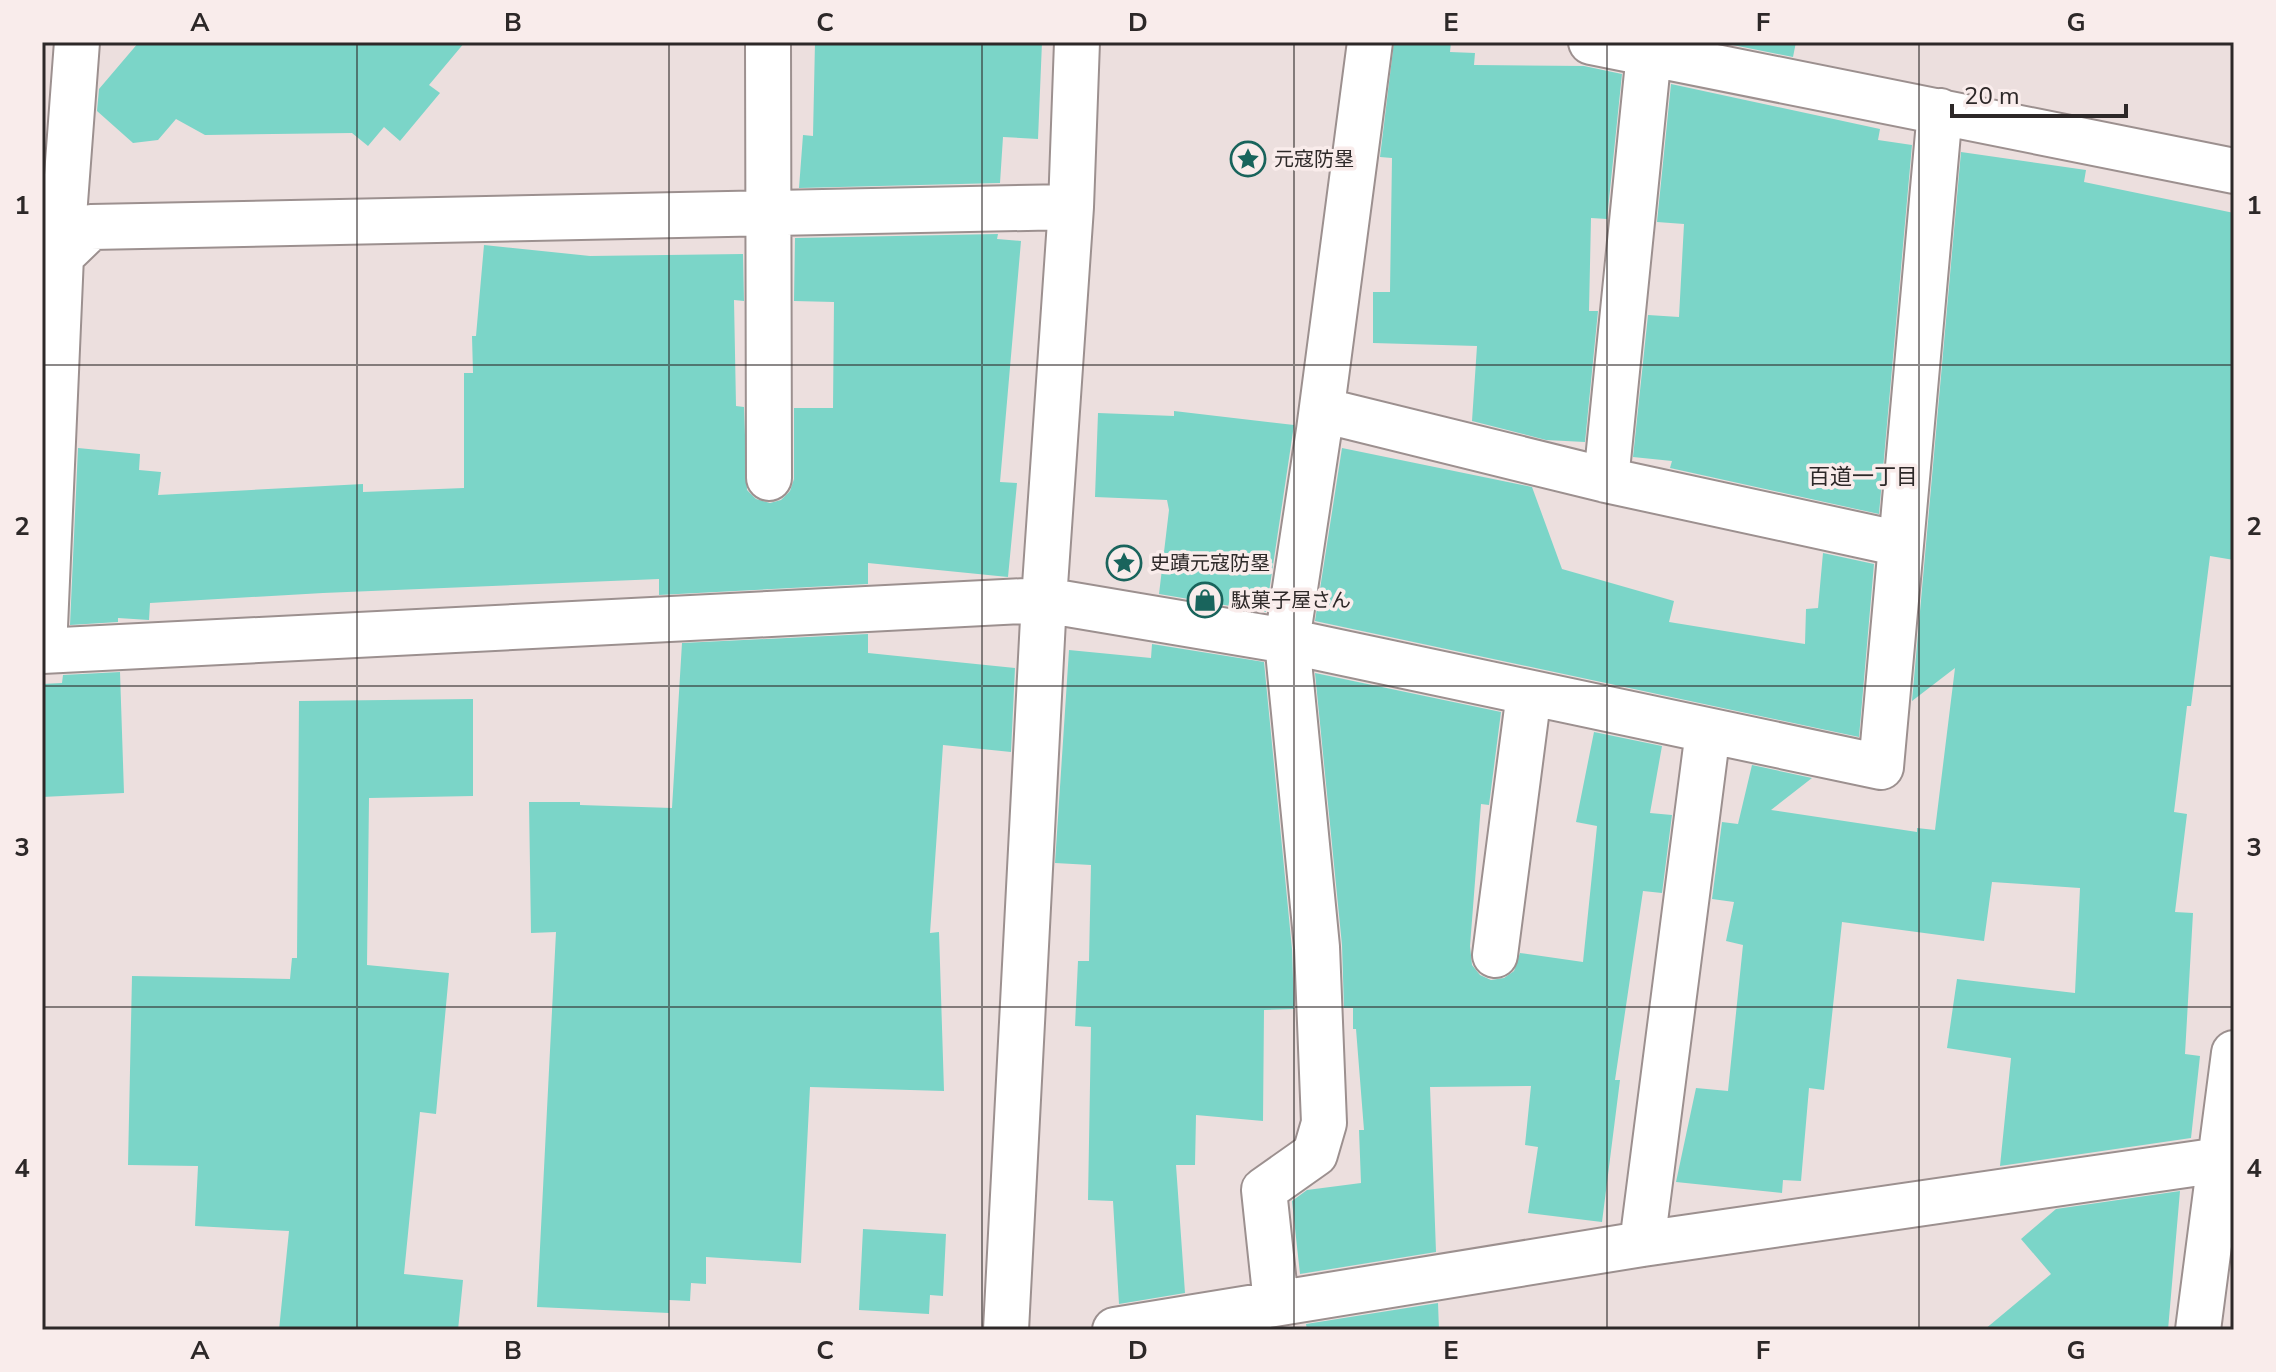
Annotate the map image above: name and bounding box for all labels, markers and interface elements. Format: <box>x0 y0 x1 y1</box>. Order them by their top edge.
text: A <box>190 5 210 40</box>
text: B <box>504 5 522 40</box>
text: C <box>816 5 834 40</box>
text: D <box>1128 5 1148 40</box>
text: E <box>1443 5 1459 40</box>
text: F <box>1756 5 1770 40</box>
text: G <box>2066 5 2086 40</box>
scale bar <box>1952 68 2126 118</box>
text: 20 m <box>1964 80 2020 112</box>
place icon: 元寇防塁 <box>1229 140 1267 178</box>
place label: 元寇防塁 <box>1274 146 1354 173</box>
text: 1 <box>14 188 30 223</box>
text: 1 <box>2246 188 2262 223</box>
district label: 百道一丁目 <box>1808 462 1918 492</box>
text: 2 <box>14 509 30 544</box>
text: 2 <box>2246 509 2262 544</box>
place icon: 史蹟元寇防塁 <box>1105 544 1143 582</box>
place label: 史蹟元寇防塁 <box>1150 550 1270 577</box>
shop icon: 駄菓子屋さん <box>1186 581 1224 619</box>
place label: 駄菓子屋さん <box>1231 587 1351 614</box>
text: 3 <box>14 830 30 865</box>
text: 3 <box>2246 830 2262 865</box>
text: 4 <box>14 1151 30 1186</box>
text: 4 <box>2246 1151 2262 1186</box>
text: A <box>190 1333 210 1368</box>
text: B <box>504 1333 522 1368</box>
text: C <box>816 1333 834 1368</box>
text: D <box>1128 1333 1148 1368</box>
text: E <box>1443 1333 1459 1368</box>
text: F <box>1756 1333 1770 1368</box>
text: G <box>2066 1333 2086 1368</box>

